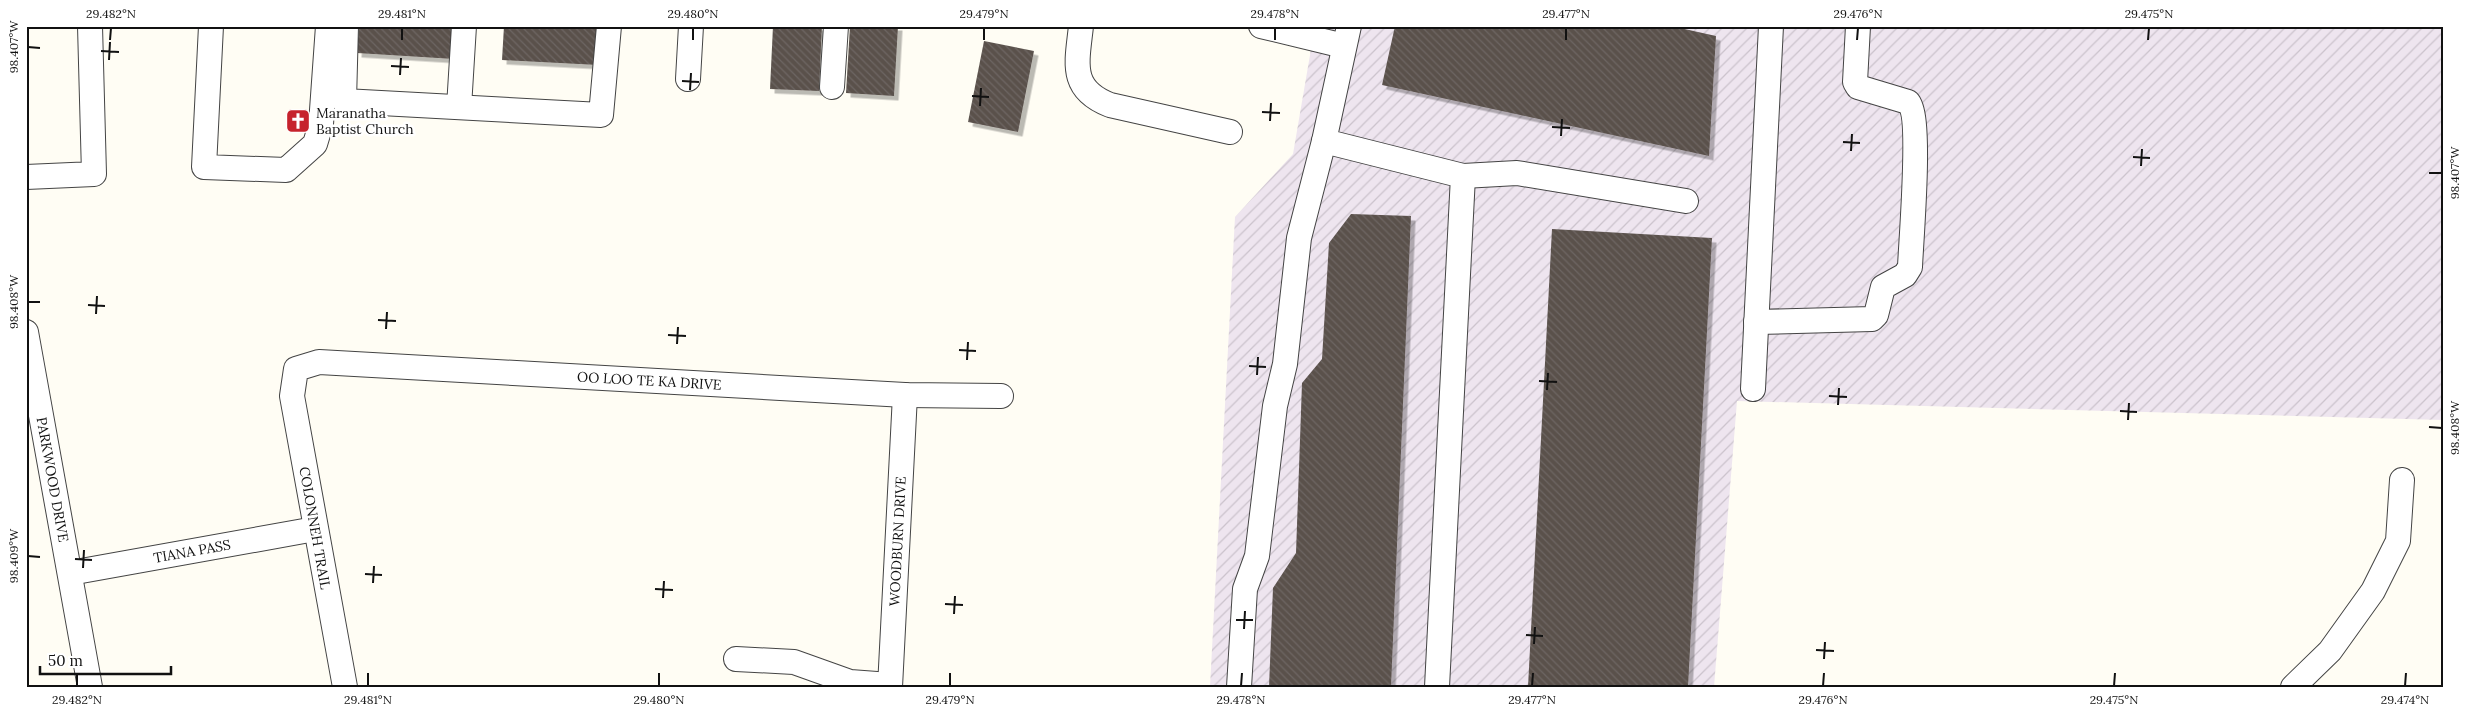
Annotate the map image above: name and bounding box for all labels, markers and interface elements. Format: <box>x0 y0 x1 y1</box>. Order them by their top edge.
text: 29.482°N <box>86 6 136 21</box>
text: 29.481°N <box>378 6 426 21</box>
text: 29.480°N <box>668 6 718 21</box>
text: 29.479°N <box>959 6 1009 21</box>
text: 29.478°N <box>1251 6 1299 21</box>
text: 29.477°N <box>1542 6 1590 21</box>
text: 29.476°N <box>1833 6 1883 21</box>
text: 29.475°N <box>2125 6 2173 21</box>
text: 98.407°W <box>6 20 21 73</box>
place label: Maranatha Baptist Church <box>316 104 414 138</box>
church icon: Maranatha Baptist Church <box>285 108 311 134</box>
text: 98.407°W <box>2447 146 2462 199</box>
text: 98.408°W <box>6 274 21 329</box>
street label: OO LOO TE KA DRIVE <box>577 368 722 394</box>
text: 98.408°W <box>2447 400 2462 455</box>
street label: PARKWOOD DRIVE <box>33 416 73 544</box>
street label: COLONNEH TRAIL <box>295 465 335 591</box>
street label: WOODBURN DRIVE <box>885 475 910 607</box>
text: 98.409°W <box>6 528 21 583</box>
street label: TIANA PASS <box>152 535 232 567</box>
scale bar <box>40 643 171 675</box>
text: 50 m <box>48 651 83 670</box>
text: 29.482°N <box>52 692 102 707</box>
text: 29.481°N <box>344 692 392 707</box>
text: 29.480°N <box>634 692 684 707</box>
text: 29.479°N <box>925 692 975 707</box>
text: 29.478°N <box>1217 692 1265 707</box>
text: 29.477°N <box>1508 692 1556 707</box>
text: 29.476°N <box>1798 692 1848 707</box>
text: 29.475°N <box>2090 692 2138 707</box>
text: 29.474°N <box>2381 692 2429 707</box>

